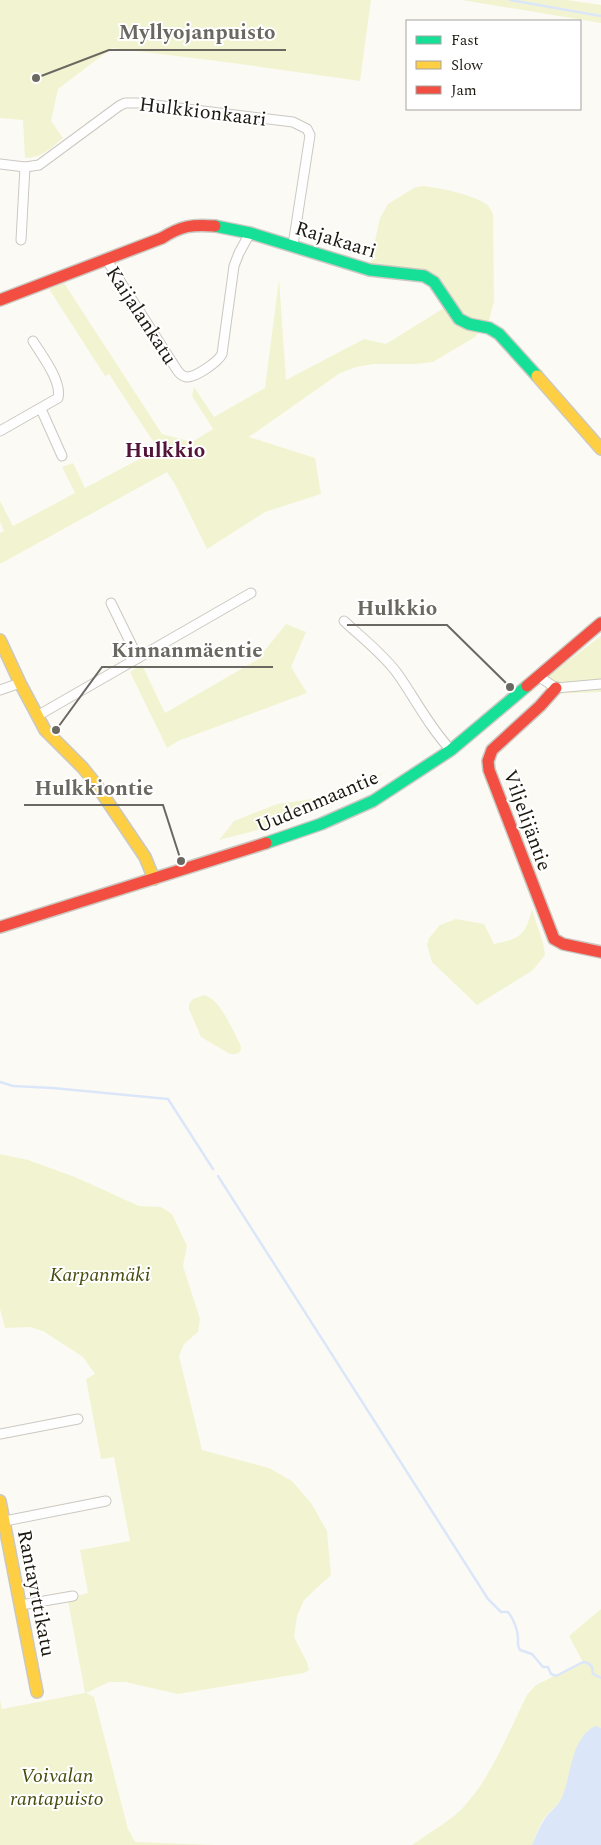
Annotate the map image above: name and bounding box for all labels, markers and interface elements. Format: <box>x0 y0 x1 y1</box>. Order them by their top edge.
callout: Myllyojanpuisto <box>109 14 286 50</box>
text: Myllyojanpuisto <box>118 17 276 49</box>
legend <box>406 20 581 110</box>
text: Fast <box>451 29 479 52</box>
text: Slow <box>451 54 483 77</box>
text: Jam <box>451 79 477 102</box>
street label: Hulkkionkaari <box>137 89 268 135</box>
street label: Rajakaari <box>291 213 380 267</box>
street label: Kaijalankatu <box>98 260 184 371</box>
district label: Hulkkio <box>125 435 205 467</box>
callout: Hulkkio <box>347 589 447 625</box>
text: Hulkkio <box>357 593 437 625</box>
callout: Kinnanmäentie <box>102 631 273 667</box>
text: Kinnanmäentie <box>111 635 263 667</box>
street label: Uudenmaantie <box>251 763 384 841</box>
street label: Viljelijäntie <box>495 766 559 875</box>
callout: Hulkkiontie <box>24 769 163 805</box>
text: Hulkkiontie <box>35 773 153 805</box>
park label: Karpanmäki <box>50 1260 151 1290</box>
street label: Rantayrttikatu <box>9 1527 63 1659</box>
park label: Voivalan rantapuisto <box>10 1761 104 1814</box>

